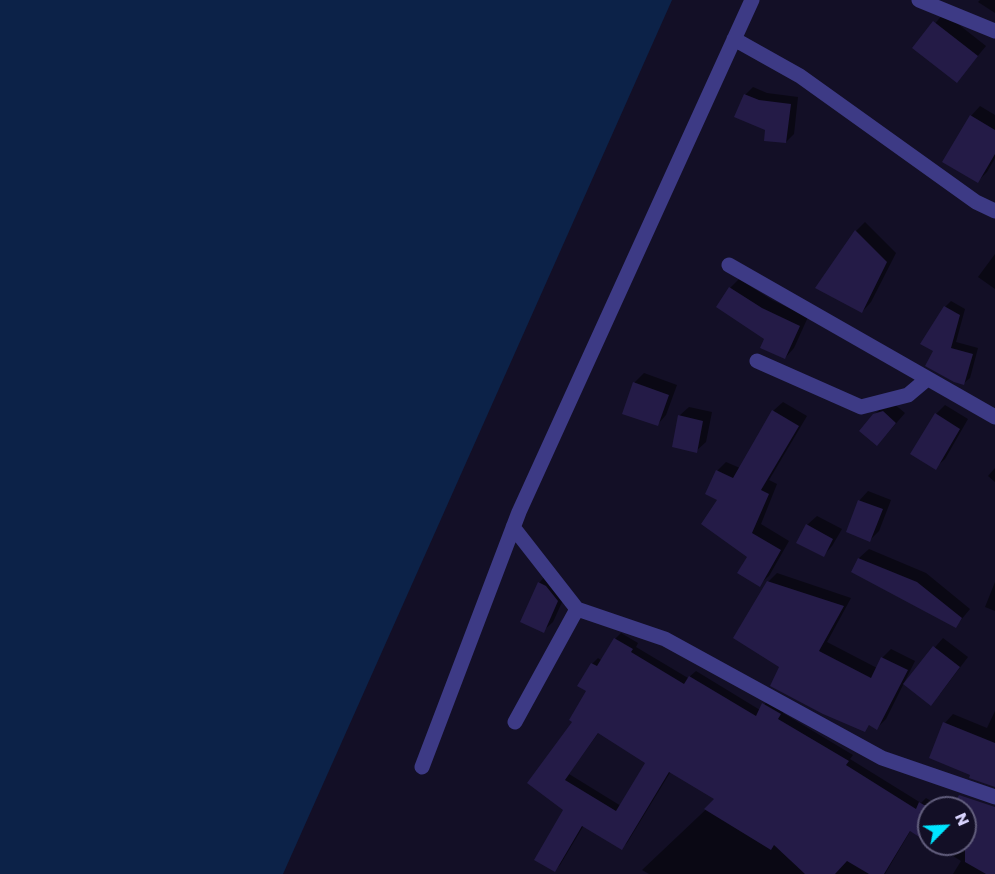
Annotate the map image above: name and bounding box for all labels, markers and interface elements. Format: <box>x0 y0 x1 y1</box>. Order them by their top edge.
north arrow <box>917 796 977 856</box>
text: N <box>949 809 975 829</box>

